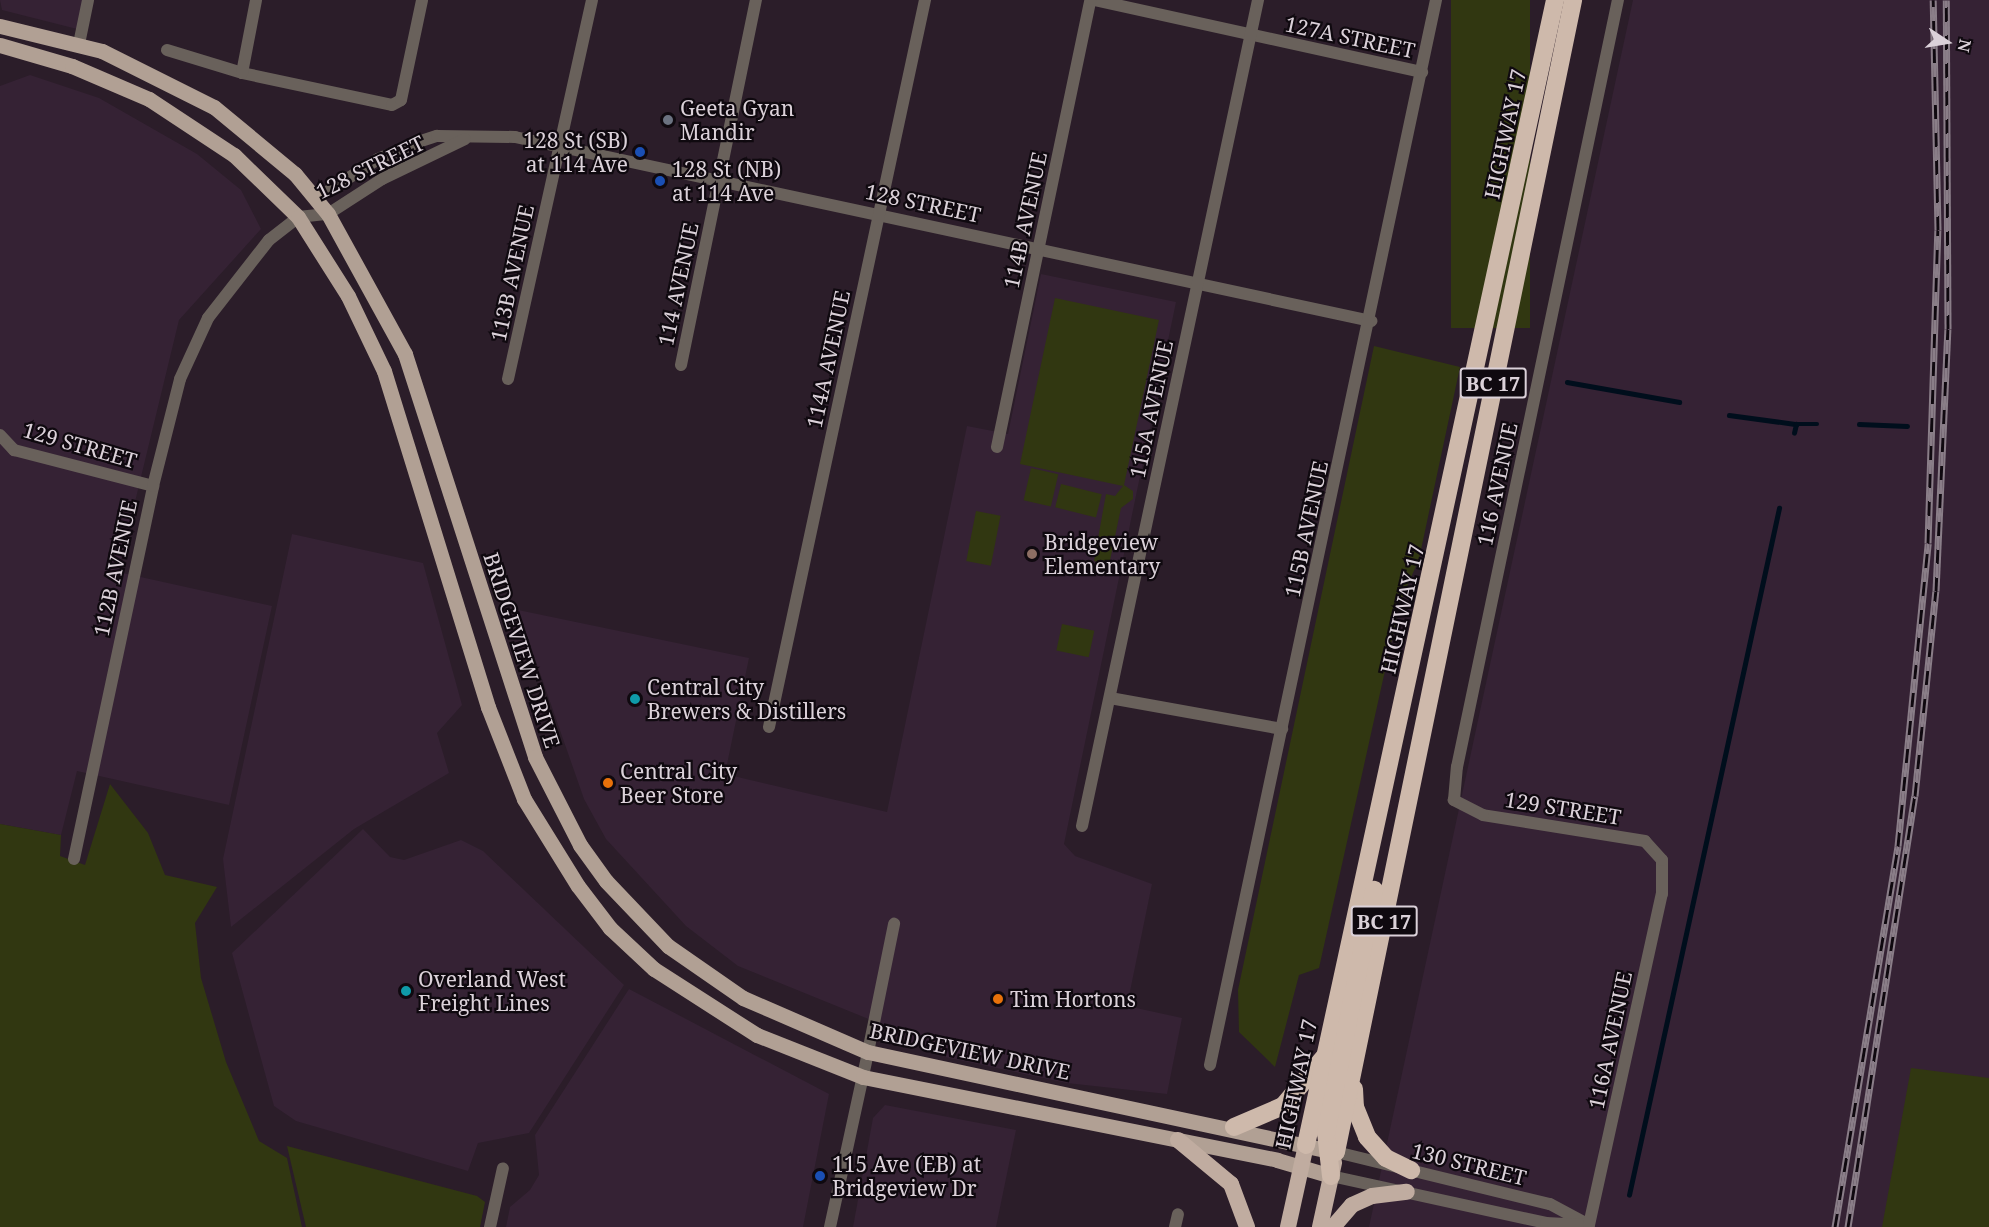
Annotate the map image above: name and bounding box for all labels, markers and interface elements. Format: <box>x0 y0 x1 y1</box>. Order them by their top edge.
street label: 127A STREET <box>1283 11 1417 63</box>
north arrow <box>1917 12 1977 72</box>
text: N <box>1953 37 1977 54</box>
street label: HIGHWAY 17 <box>1479 67 1531 201</box>
place label: Geeta Gyan Mandir <box>680 95 794 145</box>
marker: Geeta Gyan Mandir <box>661 113 675 127</box>
place label: 128 St (SB) at 114 Ave <box>523 127 628 177</box>
street label: 128 STREET <box>312 130 428 204</box>
marker: 128 St (SB) at 114 Ave <box>633 145 647 159</box>
street label: 114B AVENUE <box>998 149 1052 291</box>
place label: 128 St (NB) at 114 Ave <box>672 156 781 206</box>
marker: 128 St (NB) at 114 Ave <box>653 174 667 188</box>
street label: 128 STREET <box>863 178 983 228</box>
street label: 113B AVENUE <box>485 202 539 344</box>
street label: 114 AVENUE <box>653 220 703 348</box>
street label: 114A AVENUE <box>801 288 855 430</box>
street label: 115A AVENUE <box>1124 338 1178 480</box>
road number: BC 17 <box>1458 366 1528 400</box>
street label: 129 STREET <box>20 417 140 473</box>
street label: 116 AVENUE <box>1472 420 1522 548</box>
street label: 115B AVENUE <box>1279 458 1333 600</box>
street label: 112B AVENUE <box>88 497 142 639</box>
place label: Bridgeview Elementary <box>1044 529 1160 579</box>
street label: HIGHWAY 17 <box>1375 542 1429 676</box>
marker: Bridgeview Elementary <box>1025 547 1039 561</box>
street label: BRIDGEVIEW DRIVE <box>478 549 566 751</box>
place label: Central City Brewers & Distillers <box>647 674 846 724</box>
marker: Central City Brewers & Distillers <box>628 692 642 706</box>
place label: Central City Beer Store <box>620 758 737 808</box>
marker: Central City Beer Store <box>601 776 615 790</box>
street label: 129 STREET <box>1503 786 1623 830</box>
road number: BC 17 <box>1350 904 1418 938</box>
place label: Overland West Freight Lines <box>418 966 566 1016</box>
street label: 116A AVENUE <box>1583 969 1637 1111</box>
marker: Overland West Freight Lines <box>399 984 413 998</box>
place label: Tim Hortons <box>1010 986 1136 1012</box>
marker: Tim Hortons <box>991 992 1005 1006</box>
street label: BRIDGEVIEW DRIVE <box>868 1017 1072 1085</box>
street label: HIGHWAY 17 <box>1270 1017 1322 1151</box>
street label: 130 STREET <box>1409 1138 1529 1190</box>
place label: 115 Ave (EB) at Bridgeview Dr <box>832 1151 981 1201</box>
marker: 115 Ave (EB) at Bridgeview Dr <box>813 1169 827 1183</box>

